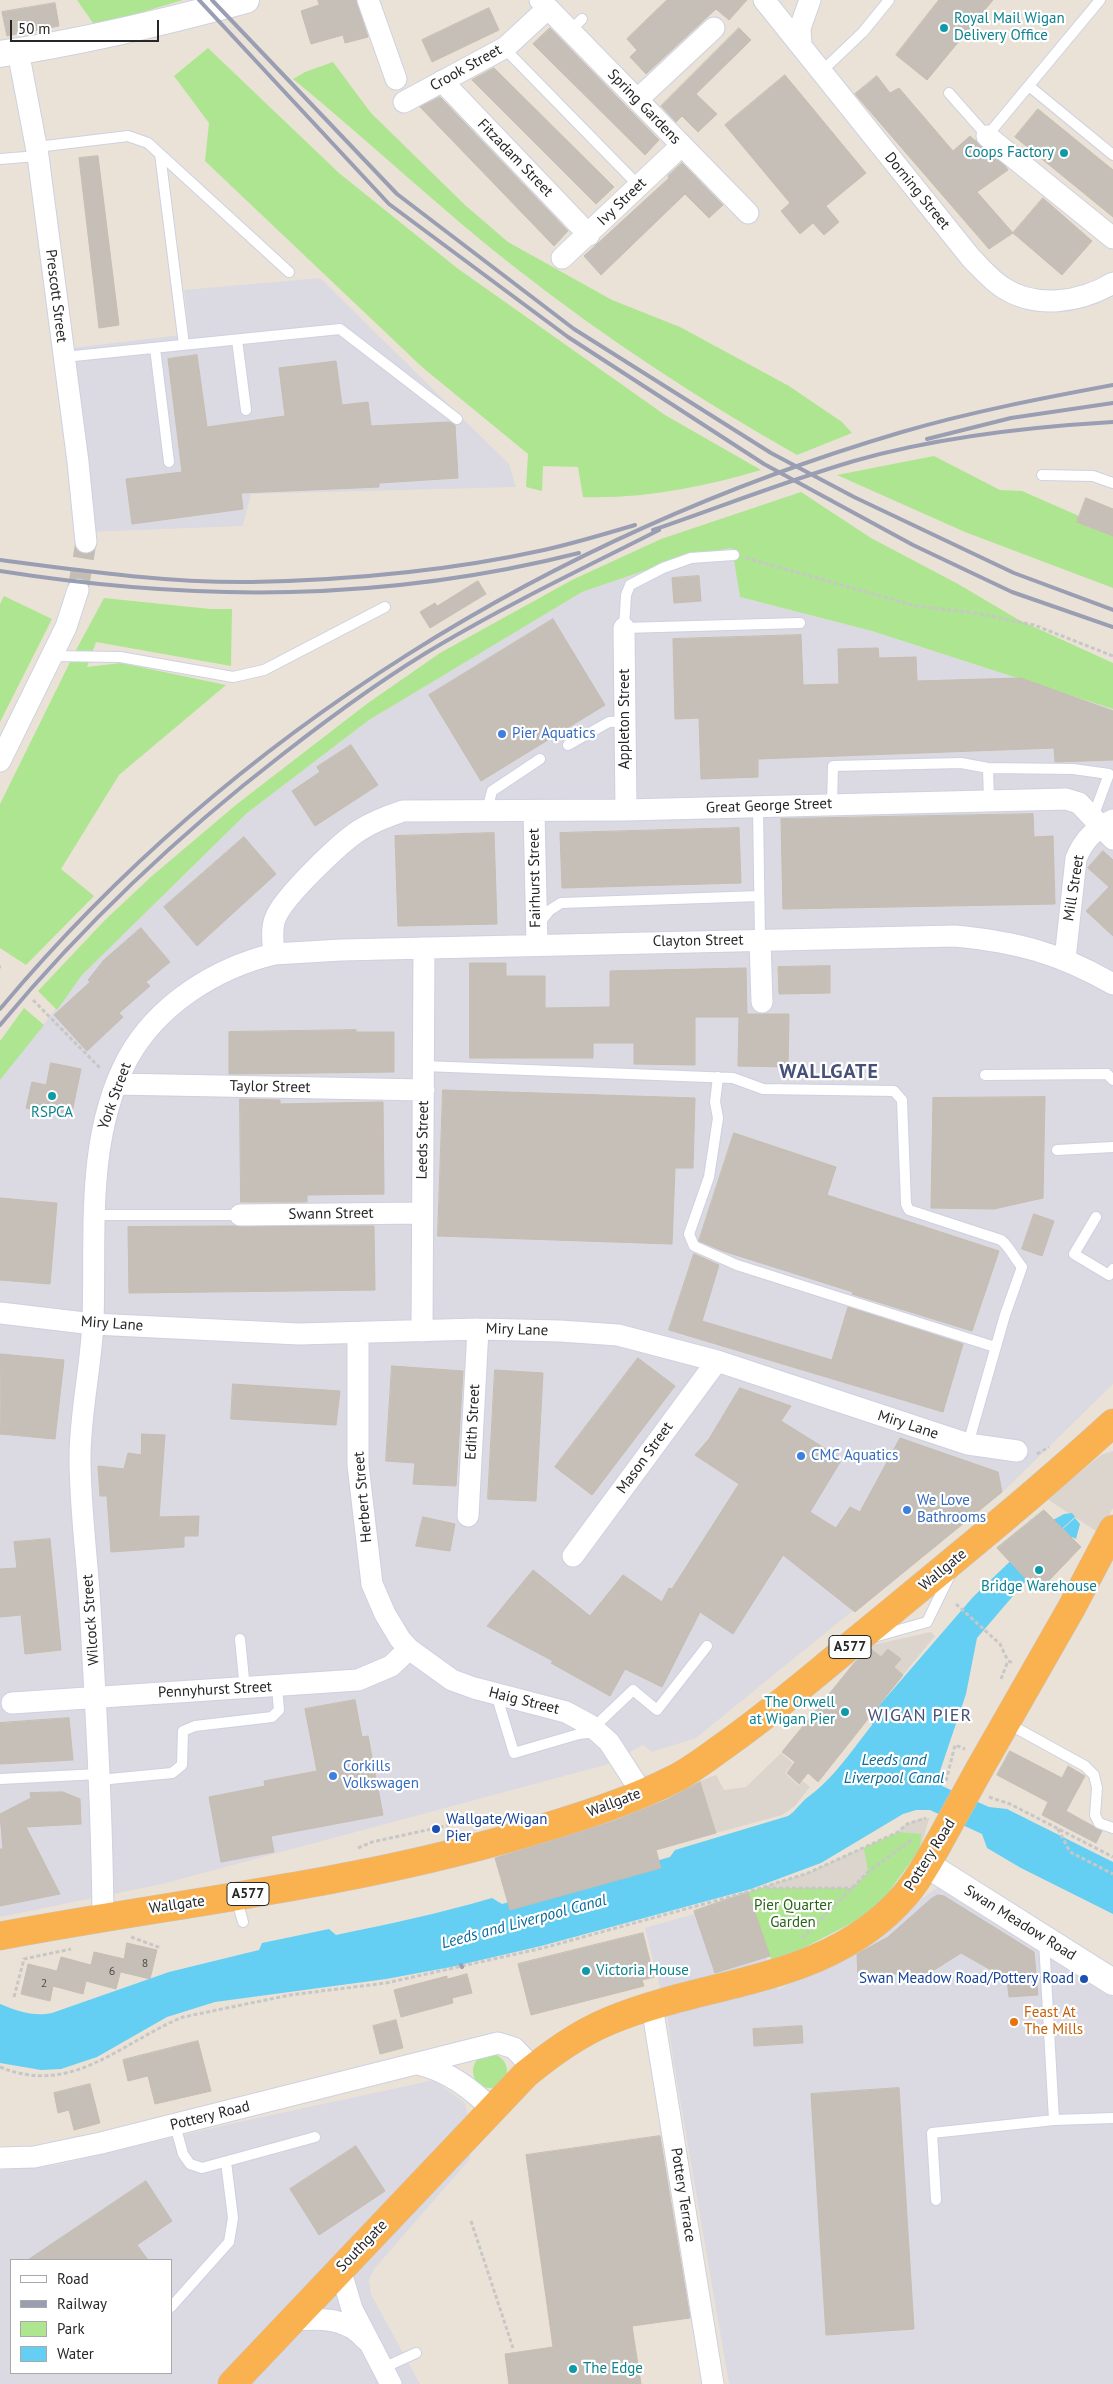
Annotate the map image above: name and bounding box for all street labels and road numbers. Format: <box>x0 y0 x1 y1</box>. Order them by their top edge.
street label: Crook Street <box>427 41 505 95</box>
street label: Spring Gardens <box>604 66 684 148</box>
street label: Fitzadam Street <box>473 115 557 201</box>
street label: Dorning Street <box>881 149 953 233</box>
street label: Ivy Street <box>594 174 650 230</box>
street label: Prescott Street <box>41 248 71 344</box>
street label: Appleton Street <box>616 669 634 769</box>
street label: Great George Street <box>706 795 832 817</box>
street label: Fairhurst Street <box>525 828 545 928</box>
street label: Mill Street <box>1060 854 1088 922</box>
street label: Clayton Street <box>652 931 744 951</box>
street label: York Street <box>95 1060 135 1132</box>
street label: Taylor Street <box>229 1077 311 1097</box>
street label: Leeds Street <box>413 1101 433 1179</box>
street label: Swann Street <box>288 1204 374 1224</box>
street label: Miry Lane <box>80 1313 144 1335</box>
street label: Miry Lane <box>485 1320 549 1340</box>
street label: Edith Street <box>462 1384 484 1460</box>
street label: Miry Lane <box>875 1407 941 1443</box>
street label: Mason Street <box>613 1419 677 1497</box>
street label: Herbert Street <box>350 1451 376 1543</box>
street label: Wallgate <box>916 1545 970 1595</box>
street label: Wilcock Street <box>79 1574 103 1666</box>
road number: A577 <box>829 1635 871 1658</box>
street label: Pennyhurst Street <box>158 1678 272 1702</box>
street label: Haig Street <box>487 1684 561 1718</box>
street label: Wallgate <box>585 1785 643 1821</box>
street label: Pottery Road <box>901 1816 959 1894</box>
street label: Swan Meadow Road <box>961 1881 1079 1965</box>
road number: A577 <box>227 1882 269 1906</box>
street label: Wallgate <box>148 1892 206 1918</box>
street label: Pottery Road <box>168 2097 252 2135</box>
street label: Pottery Terrace <box>667 2147 699 2243</box>
street label: Southgate <box>333 2216 391 2276</box>

